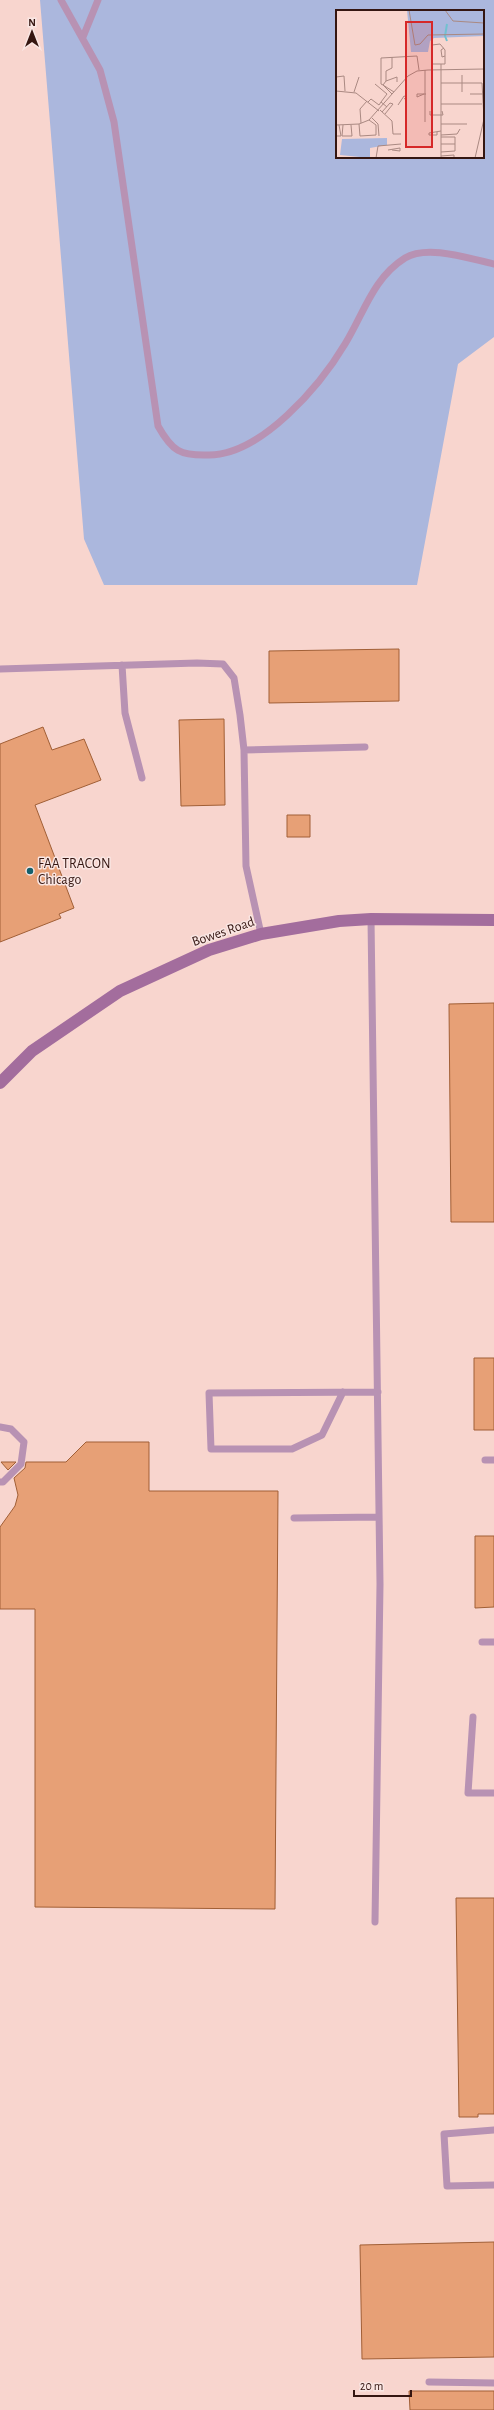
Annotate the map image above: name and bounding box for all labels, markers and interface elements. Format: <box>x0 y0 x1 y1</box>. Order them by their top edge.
inset map <box>336 10 484 158</box>
north arrow <box>12 12 52 52</box>
text: N <box>28 17 36 28</box>
place label: FAA TRACON Chicago <box>38 857 110 887</box>
marker: FAA TRACON Chicago <box>25 866 35 876</box>
street label: Bowes Road <box>190 915 256 949</box>
scale bar <box>354 2372 411 2398</box>
text: 20 m <box>360 2380 383 2392</box>

